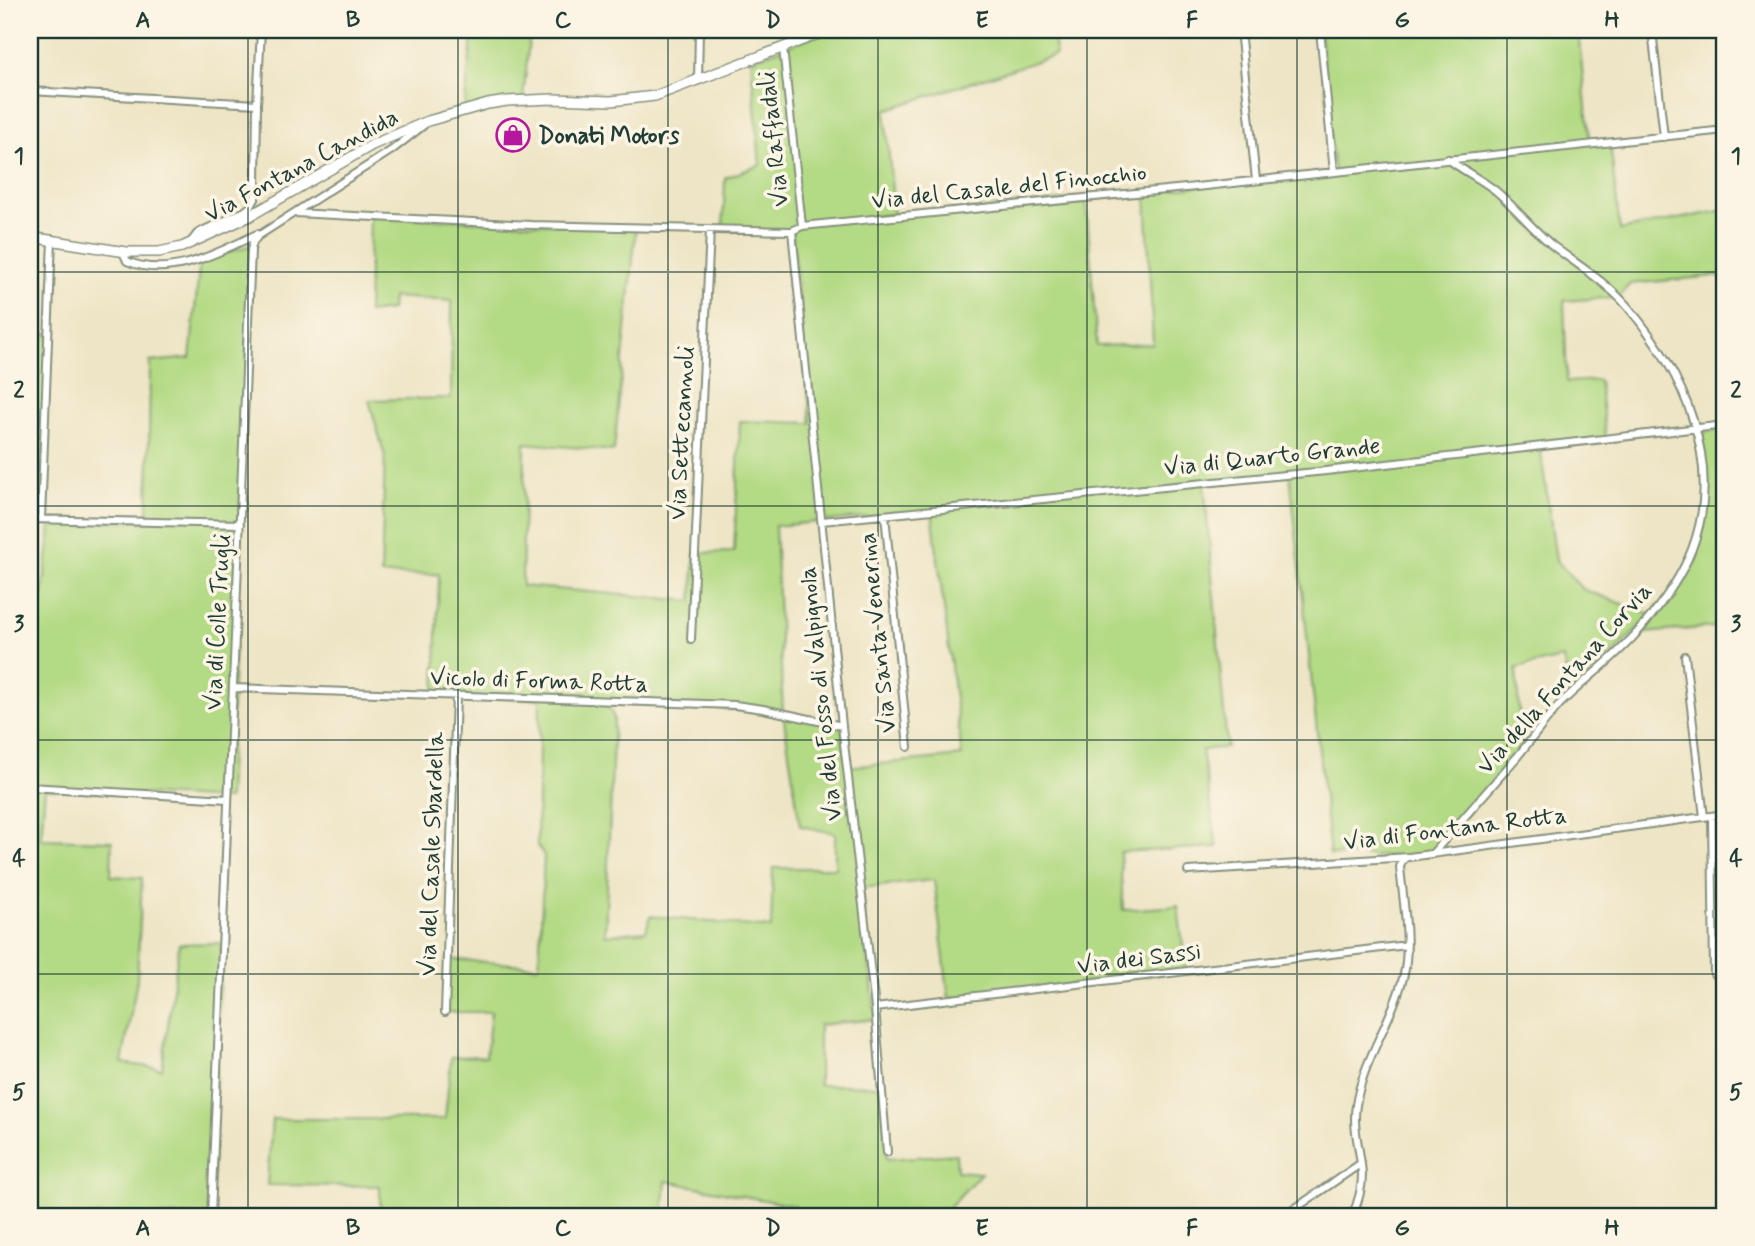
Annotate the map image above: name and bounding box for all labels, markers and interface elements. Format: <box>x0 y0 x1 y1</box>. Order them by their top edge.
text: A <box>135 6 151 36</box>
text: B <box>346 6 361 36</box>
text: C <box>555 6 572 36</box>
text: D <box>765 6 781 36</box>
text: E <box>975 6 989 36</box>
text: F <box>1186 6 1198 36</box>
text: G <box>1394 6 1410 36</box>
text: H <box>1604 6 1620 36</box>
street label: Via Raffadali <box>752 69 797 208</box>
street label: Via Fontana Candida <box>199 102 404 231</box>
shop icon: Donati Motors <box>494 116 532 154</box>
place label: Donati Motors <box>538 121 680 152</box>
text: 1 <box>14 142 24 172</box>
text: 1 <box>1731 142 1741 172</box>
street label: Via del Casale del Finocchio <box>870 158 1148 217</box>
street label: Via Settecannoli <box>662 345 703 521</box>
text: 2 <box>13 376 25 406</box>
text: 2 <box>1730 376 1742 406</box>
street label: Via di Quarto Grande <box>1162 431 1382 484</box>
street label: Via Santa Venerina <box>853 531 904 735</box>
street label: Via di Colle Trugli <box>198 533 239 711</box>
street label: Via del Fosso di Valpignola <box>793 565 850 823</box>
street label: Via della Fontana Corvia <box>1471 577 1660 781</box>
text: 3 <box>14 610 25 640</box>
text: 3 <box>1731 610 1742 640</box>
street label: Vicolo di Forma Rotta <box>429 662 649 701</box>
street label: Via del Casale Sbardella <box>413 731 452 977</box>
street label: Via di Fontana Rotta <box>1342 800 1569 859</box>
text: 4 <box>12 844 26 874</box>
text: 4 <box>1729 844 1743 874</box>
street label: Via dei Sassi <box>1075 937 1203 982</box>
text: 5 <box>12 1078 26 1108</box>
text: 5 <box>1729 1078 1743 1108</box>
text: A <box>135 1214 151 1244</box>
text: B <box>346 1214 361 1244</box>
text: C <box>555 1214 572 1244</box>
text: D <box>765 1214 781 1244</box>
text: E <box>975 1214 989 1244</box>
text: F <box>1186 1214 1198 1244</box>
text: G <box>1394 1214 1410 1244</box>
text: H <box>1604 1214 1620 1244</box>

